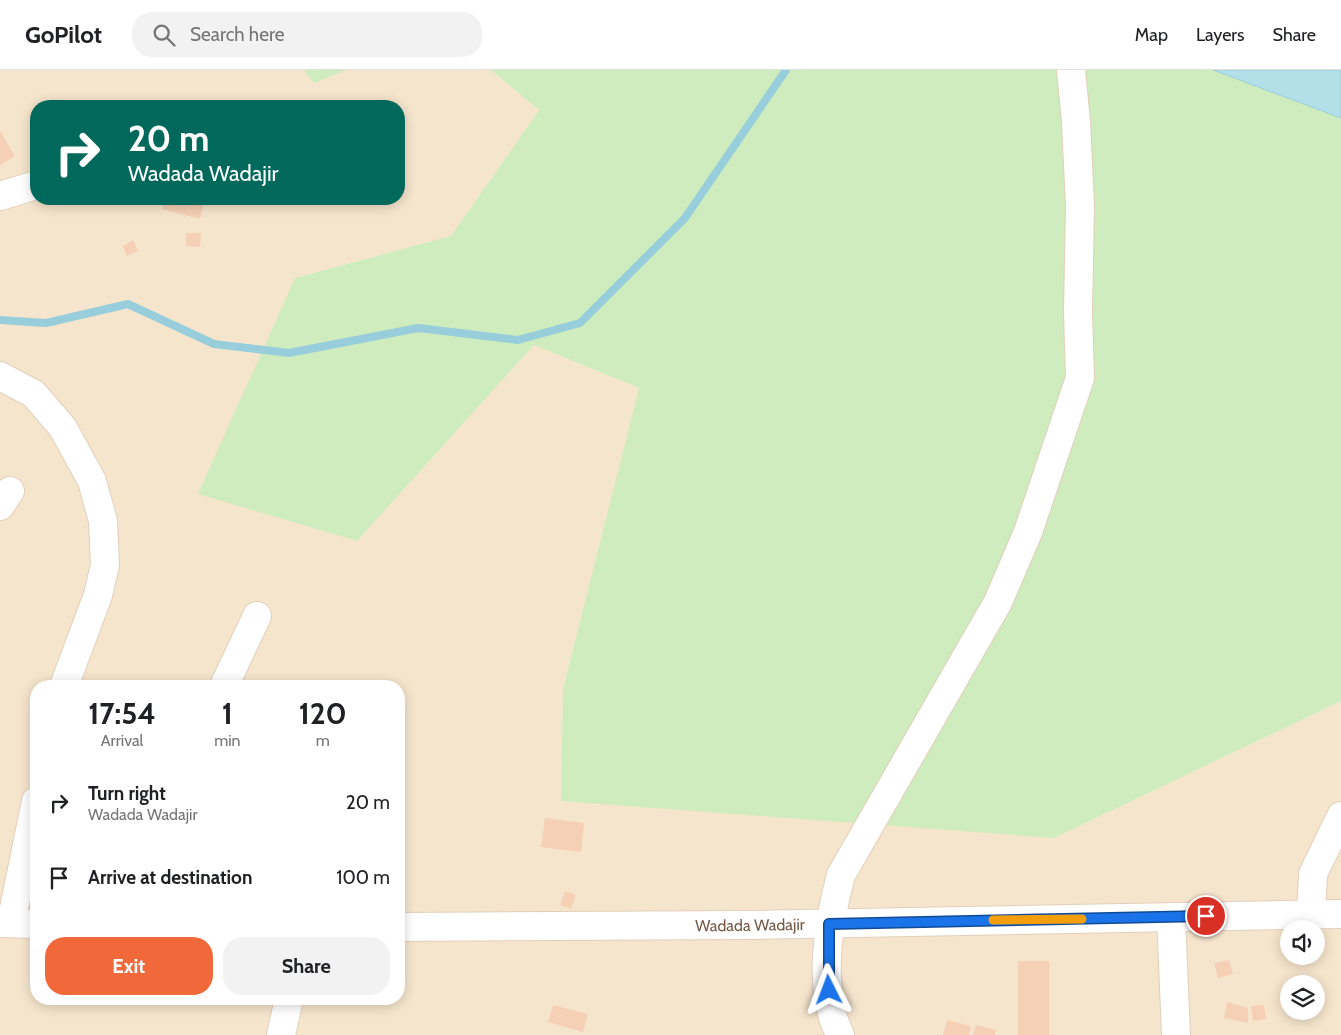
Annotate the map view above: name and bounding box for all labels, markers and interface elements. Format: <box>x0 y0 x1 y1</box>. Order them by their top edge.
search box <box>132 12 482 57</box>
text: GoPilot <box>25 20 102 49</box>
icon: search <box>150 21 178 49</box>
text: Search here <box>190 23 284 46</box>
text: Map <box>1135 24 1168 46</box>
text: Layers <box>1196 24 1245 46</box>
text: Share <box>1273 24 1316 46</box>
text: 20 m <box>128 117 210 160</box>
icon: right <box>45 120 110 185</box>
text: Wadada Wadajir <box>128 160 279 187</box>
text: 17:54 <box>88 695 156 732</box>
text: 1 <box>222 695 233 732</box>
text: 120 <box>299 695 347 732</box>
text: Arrival <box>101 731 143 750</box>
text: min <box>214 731 241 750</box>
text: m <box>316 731 330 750</box>
text: Turn right <box>88 782 166 805</box>
icon: right <box>45 789 73 817</box>
text: 20 m <box>346 791 390 814</box>
text: Wadada Wadajir <box>88 805 197 824</box>
icon: arrive <box>45 864 73 892</box>
text: Arrive at destination <box>88 866 252 889</box>
text: 100 m <box>336 866 390 889</box>
pin <box>1185 895 1227 937</box>
icon: arrive <box>1192 902 1220 930</box>
street label: Wadada Wadajir <box>695 915 806 935</box>
map controls <box>1280 920 1325 1020</box>
button: sound <box>1280 920 1325 965</box>
button: Exit <box>45 937 213 995</box>
button: Share <box>223 937 390 995</box>
position arrow <box>802 963 854 1015</box>
button: layers <box>1280 975 1325 1020</box>

